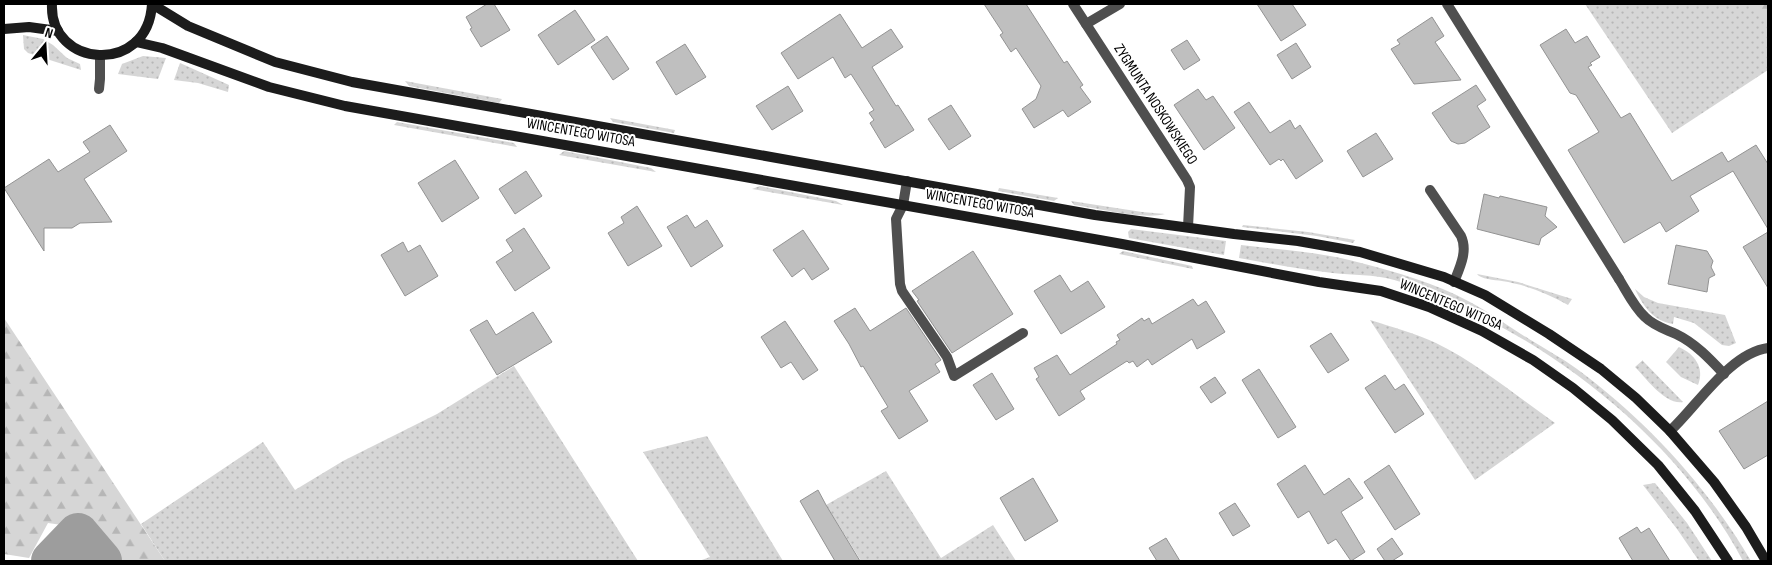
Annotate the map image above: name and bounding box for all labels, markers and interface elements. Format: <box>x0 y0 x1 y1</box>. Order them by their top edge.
north arrow <box>20 20 70 70</box>
text: N <box>43 24 55 42</box>
street label: ZYGMUNTA NOSKOWSKIEGO <box>1109 40 1202 168</box>
street label: WINCENTEGO WITOSA <box>525 114 637 151</box>
street label: WINCENTEGO WITOSA <box>924 185 1036 222</box>
street label: WINCENTEGO WITOSA <box>1397 274 1506 335</box>

